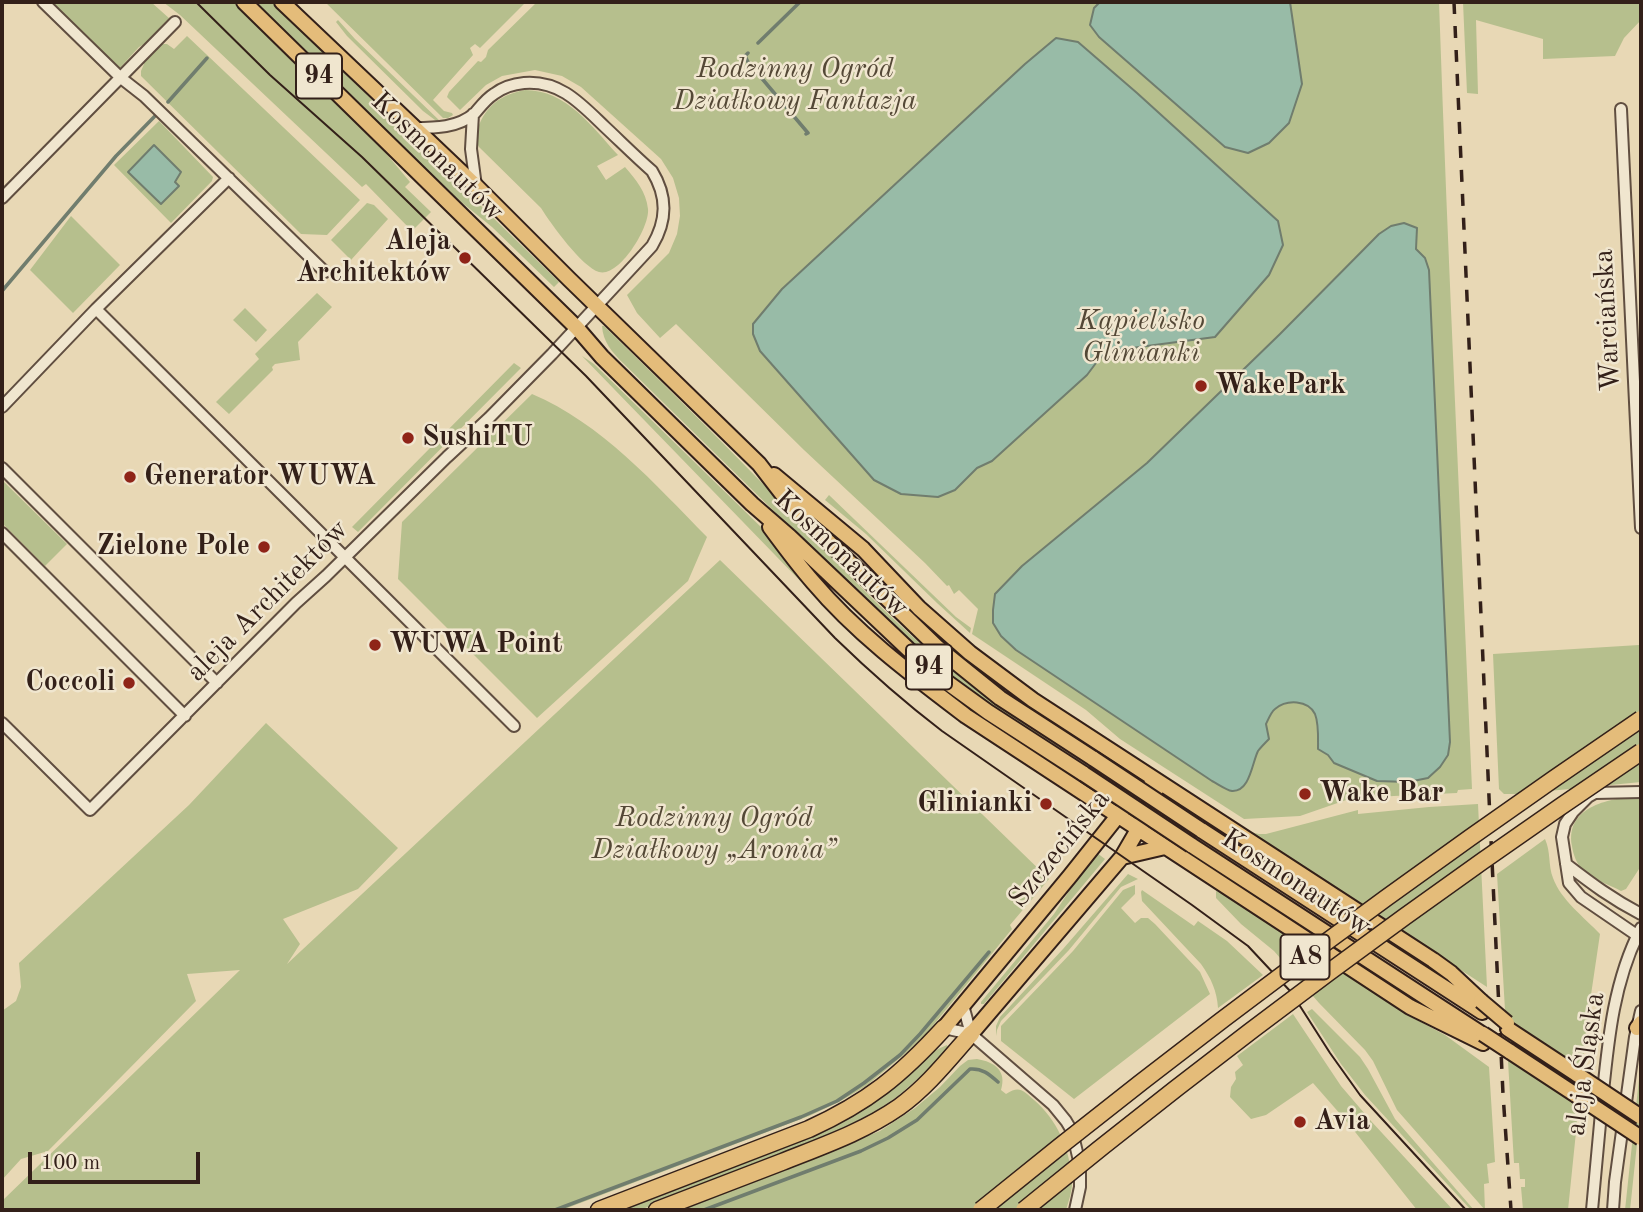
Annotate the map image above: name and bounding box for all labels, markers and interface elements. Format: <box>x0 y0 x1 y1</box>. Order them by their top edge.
park label: Rodzinny Ogród Działkowy Fantazja <box>673 53 917 119</box>
road number: 94 <box>296 54 342 99</box>
street label: Kosmonautów <box>363 85 511 229</box>
place label: Aleja Architektów <box>296 225 451 291</box>
street label: Warciańska <box>1588 248 1628 392</box>
marker: Aleja Architektów <box>457 250 473 266</box>
park label: Kąpielisko Glinianki <box>1077 305 1205 371</box>
place label: WakePark <box>1215 369 1346 403</box>
marker: WakePark <box>1193 378 1209 394</box>
place label: SushiTU <box>422 421 533 455</box>
marker: SushiTU <box>400 430 416 446</box>
place label: Generator WUWA <box>144 460 376 494</box>
marker: Generator WUWA <box>122 469 138 485</box>
street label: Kosmonautów <box>767 483 915 625</box>
street label: aleja Architektów <box>180 513 356 689</box>
place label: Zielone Pole <box>97 530 250 564</box>
marker: Zielone Pole <box>256 539 272 555</box>
place label: WUWA Point <box>389 628 562 662</box>
marker: WUWA Point <box>367 637 383 653</box>
road number: 94 <box>906 645 952 690</box>
place label: Coccoli <box>25 666 115 700</box>
marker: Coccoli <box>121 675 137 691</box>
place label: Wake Bar <box>1319 777 1444 811</box>
street label: Szczecińska <box>1002 783 1118 915</box>
marker: Wake Bar <box>1297 786 1313 802</box>
place label: Glinianki <box>917 787 1032 821</box>
marker: Glinianki <box>1038 796 1054 812</box>
park label: Rodzinny Ogród Działkowy „Aronia” <box>591 802 837 868</box>
street label: Kosmonautów <box>1215 822 1377 944</box>
road number: A8 <box>1280 934 1330 980</box>
street label: aleja Śląska <box>1559 990 1613 1138</box>
place label: Avia <box>1314 1105 1370 1139</box>
marker: Avia <box>1292 1114 1308 1130</box>
scale bar <box>32 1138 203 1182</box>
text: 100 m <box>41 1153 100 1174</box>

